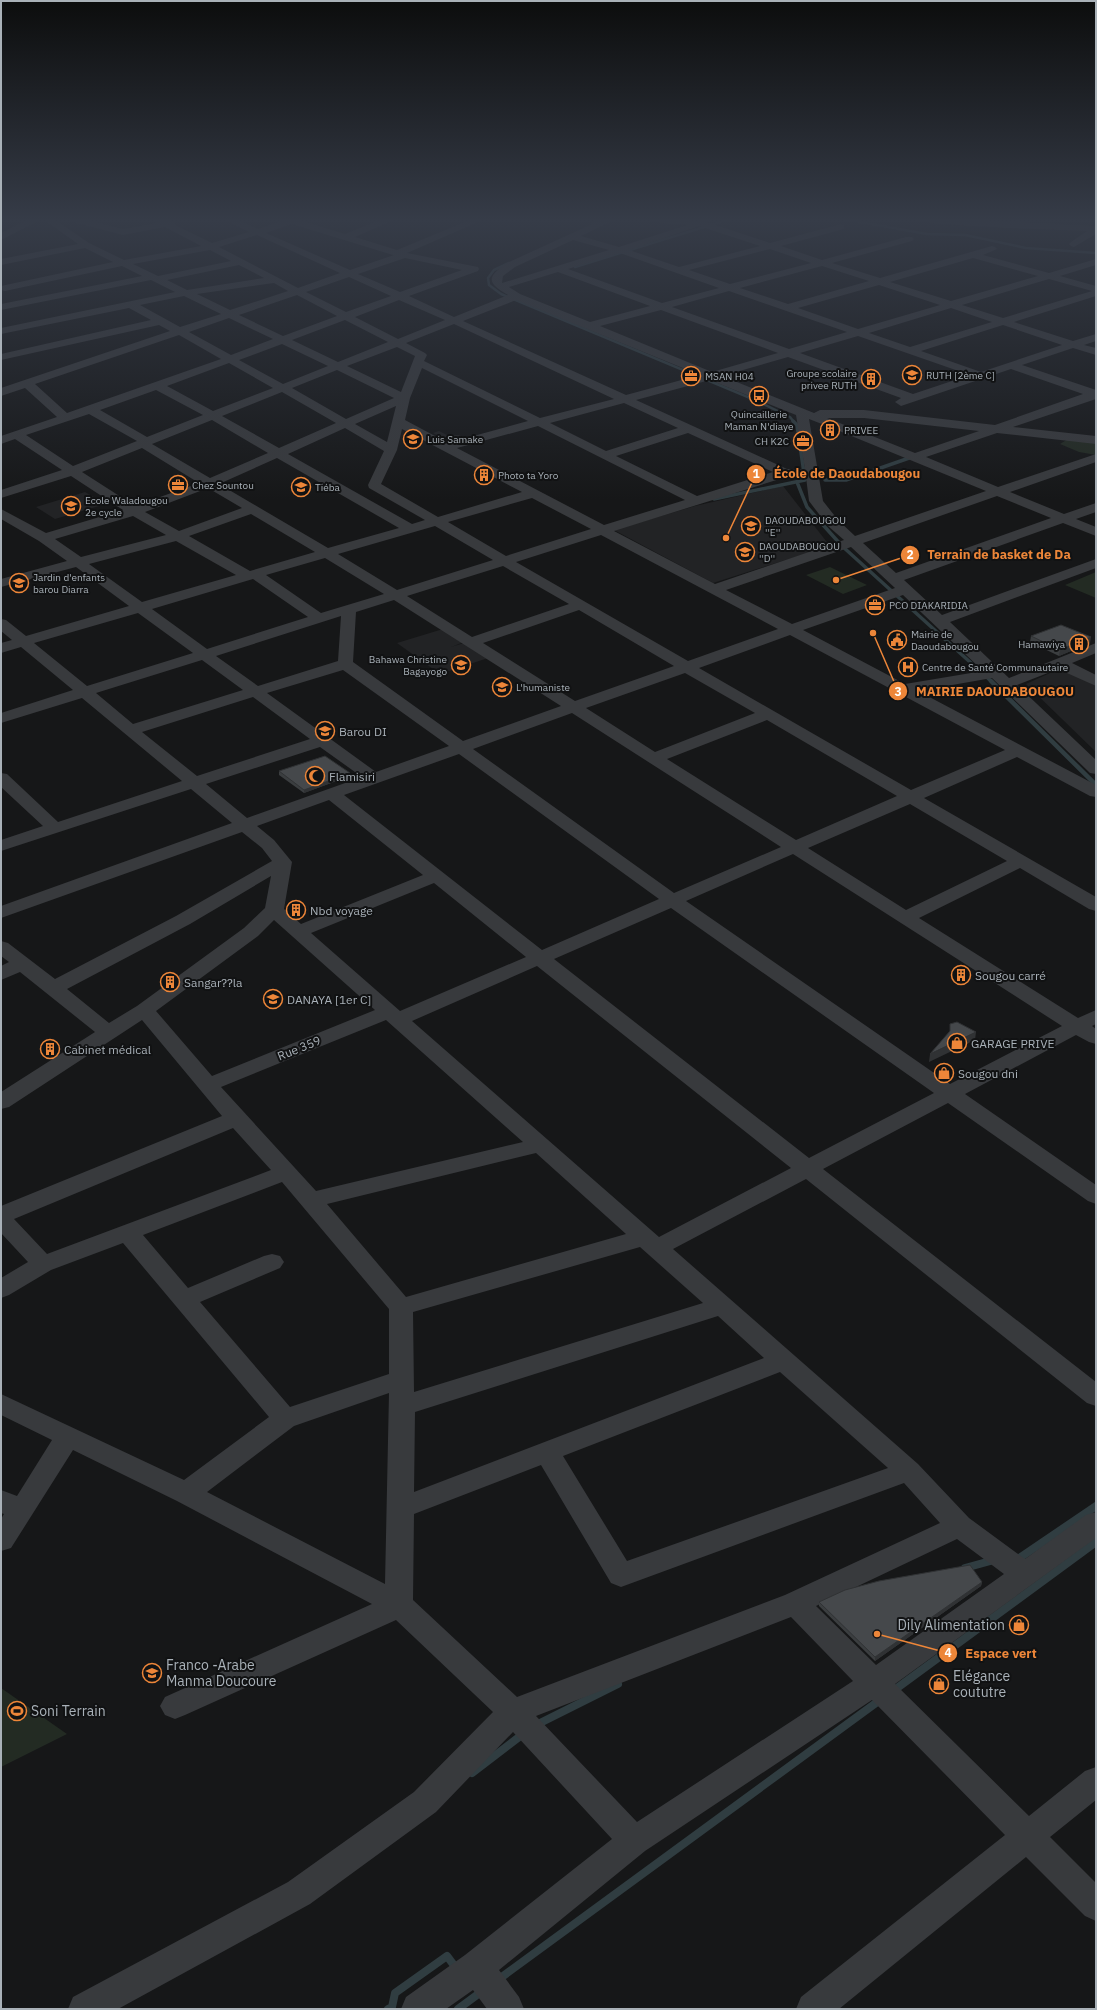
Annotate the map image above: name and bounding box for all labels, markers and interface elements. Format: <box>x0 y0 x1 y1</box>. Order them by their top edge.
school or university icon: RUTH [2ème C] <box>901 364 923 386</box>
office icon: MSAN H04 <box>680 365 702 387</box>
place label: Groupe scolaire privee RUTH <box>786 367 857 392</box>
building icon: Groupe scolaire privee RUTH <box>860 368 882 390</box>
place label: RUTH [2ème C] <box>926 369 995 382</box>
place label: MSAN H04 <box>705 370 754 383</box>
bus stop icon: Quincaillerie Maman N'diaye <box>748 385 770 407</box>
place label: Quincaillerie Maman N'diaye <box>725 408 794 433</box>
building icon: PRIVEE <box>819 419 841 441</box>
place label: PRIVEE <box>844 424 878 437</box>
school or university icon: Luis Samake <box>402 428 424 450</box>
office icon: CH K2C <box>792 430 814 452</box>
place label: Luis Samake <box>427 433 484 446</box>
place label: CH K2C <box>755 435 789 448</box>
callout: École de Daoudabougou <box>746 461 928 486</box>
building icon: Photo ta Yoro <box>473 464 495 486</box>
text: École de Daoudabougou <box>774 465 920 482</box>
text: 1 <box>752 466 760 481</box>
place label: Photo ta Yoro <box>498 469 559 482</box>
office icon: Chez Sountou <box>167 474 189 496</box>
school or university icon: Tiéba <box>290 476 312 498</box>
place label: Chez Sountou <box>192 479 254 492</box>
place label: Tiéba <box>315 481 341 494</box>
place label: Ecole Waladougou 2e cycle <box>85 494 168 519</box>
school or university icon: Ecole Waladougou 2e cycle <box>60 495 82 517</box>
place label: DAOUDABOUGOU ''E'' <box>765 514 846 539</box>
school or university icon: DAOUDABOUGOU ''E'' <box>740 515 762 537</box>
place label: DAOUDABOUGOU ''D'' <box>759 540 840 565</box>
school or university icon: DAOUDABOUGOU ''D'' <box>734 541 756 563</box>
callout: Terrain de basket de Da <box>900 542 1079 567</box>
text: Terrain de basket de Da <box>927 546 1071 563</box>
text: 2 <box>906 547 914 562</box>
place label: Jardin d'enfants barou Diarra <box>33 571 105 596</box>
school or university icon: Jardin d'enfants barou Diarra <box>8 572 30 594</box>
office icon: PCO DIAKARIDIA <box>864 594 886 616</box>
place label: PCO DIAKARIDIA <box>889 599 969 612</box>
place label: Mairie de Daoudabougou <box>911 628 979 653</box>
public building icon: Mairie de Daoudabougou <box>886 629 908 651</box>
building icon: Hamawiya <box>1068 633 1090 655</box>
place label: Hamawiya <box>1018 638 1066 651</box>
place label: Bahawa Christine Bagayogo <box>369 653 447 678</box>
school or university icon: Bahawa Christine Bagayogo <box>450 654 472 676</box>
hospital icon: Centre de Santé Communautaire <box>897 656 919 678</box>
place label: Centre de Santé Communautaire <box>922 661 1069 674</box>
school or university icon: L'humaniste <box>491 676 513 698</box>
callout: MAIRIE DAOUDABOUGOU <box>888 679 1082 704</box>
place label: L'humaniste <box>516 681 571 694</box>
text: MAIRIE DAOUDABOUGOU <box>916 683 1074 700</box>
text: 3 <box>894 684 902 699</box>
school or university icon: Barou DI <box>314 720 336 742</box>
place label: Barou DI <box>339 724 387 739</box>
mosque icon: Flamisiri <box>304 765 326 787</box>
place label: Flamisiri <box>329 769 375 784</box>
building icon: Nbd voyage <box>285 899 307 921</box>
place label: Nbd voyage <box>310 903 373 918</box>
building icon: Sougou carré <box>950 964 972 986</box>
place label: Sougou carré <box>975 968 1046 983</box>
building icon: Sangar??la <box>159 971 181 993</box>
place label: Sangar??la <box>184 975 243 990</box>
school or university icon: DANAYA [1er C] <box>262 988 284 1010</box>
place label: DANAYA [1er C] <box>287 992 371 1007</box>
shop icon: GARAGE PRIVE <box>946 1032 968 1054</box>
street label: Rue 359 <box>275 1033 323 1063</box>
place label: GARAGE PRIVE <box>971 1036 1054 1051</box>
building icon: Cabinet médical <box>39 1038 61 1060</box>
place label: Cabinet médical <box>64 1042 151 1057</box>
shop icon: Sougou dni <box>933 1062 955 1084</box>
place label: Sougou dni <box>958 1066 1018 1081</box>
shop icon: Dily Alimentation <box>1008 1614 1030 1636</box>
place label: Dily Alimentation <box>897 1616 1005 1634</box>
callout: Espace vert <box>938 1641 1045 1666</box>
text: 4 <box>944 1645 952 1660</box>
text: Espace vert <box>965 1645 1037 1662</box>
place label: Franco -Arabe Manma Doucoure <box>166 1656 277 1690</box>
school or university icon: Franco -Arabe Manma Doucoure <box>141 1662 163 1684</box>
place label: Elégance coututre <box>953 1667 1010 1701</box>
shop icon: Elégance coututre <box>928 1673 950 1695</box>
sports icon: Soni Terrain <box>6 1700 28 1722</box>
place label: Soni Terrain <box>31 1702 106 1720</box>

